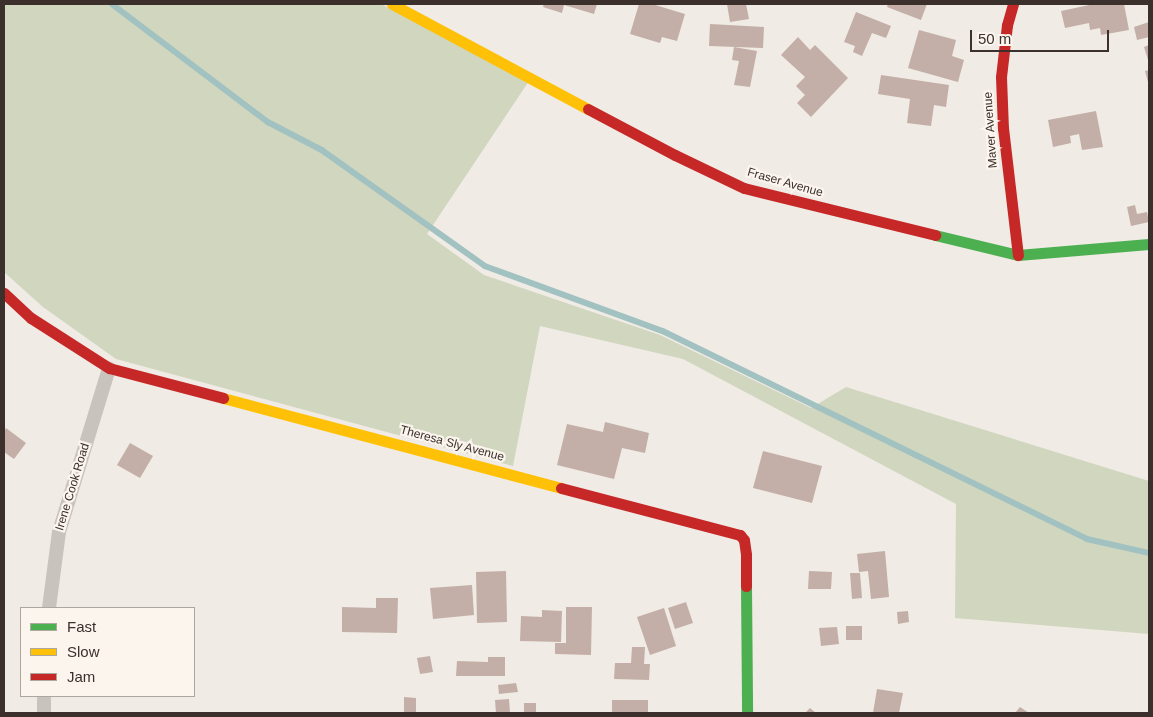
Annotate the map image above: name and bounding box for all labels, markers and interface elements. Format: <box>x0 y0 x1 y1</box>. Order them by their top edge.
scale bar <box>973 20 1112 52</box>
text: 50 m <box>978 30 1011 47</box>
street label: Maver Avenue <box>981 91 1001 169</box>
street label: Fraser Avenue <box>745 165 825 201</box>
street label: Theresa Sly Avenue <box>398 423 506 465</box>
street label: Irene Cook Road <box>53 442 93 532</box>
legend <box>20 607 195 697</box>
text: Fast <box>67 618 96 635</box>
text: Slow <box>67 643 100 660</box>
text: Jam <box>67 668 95 685</box>

